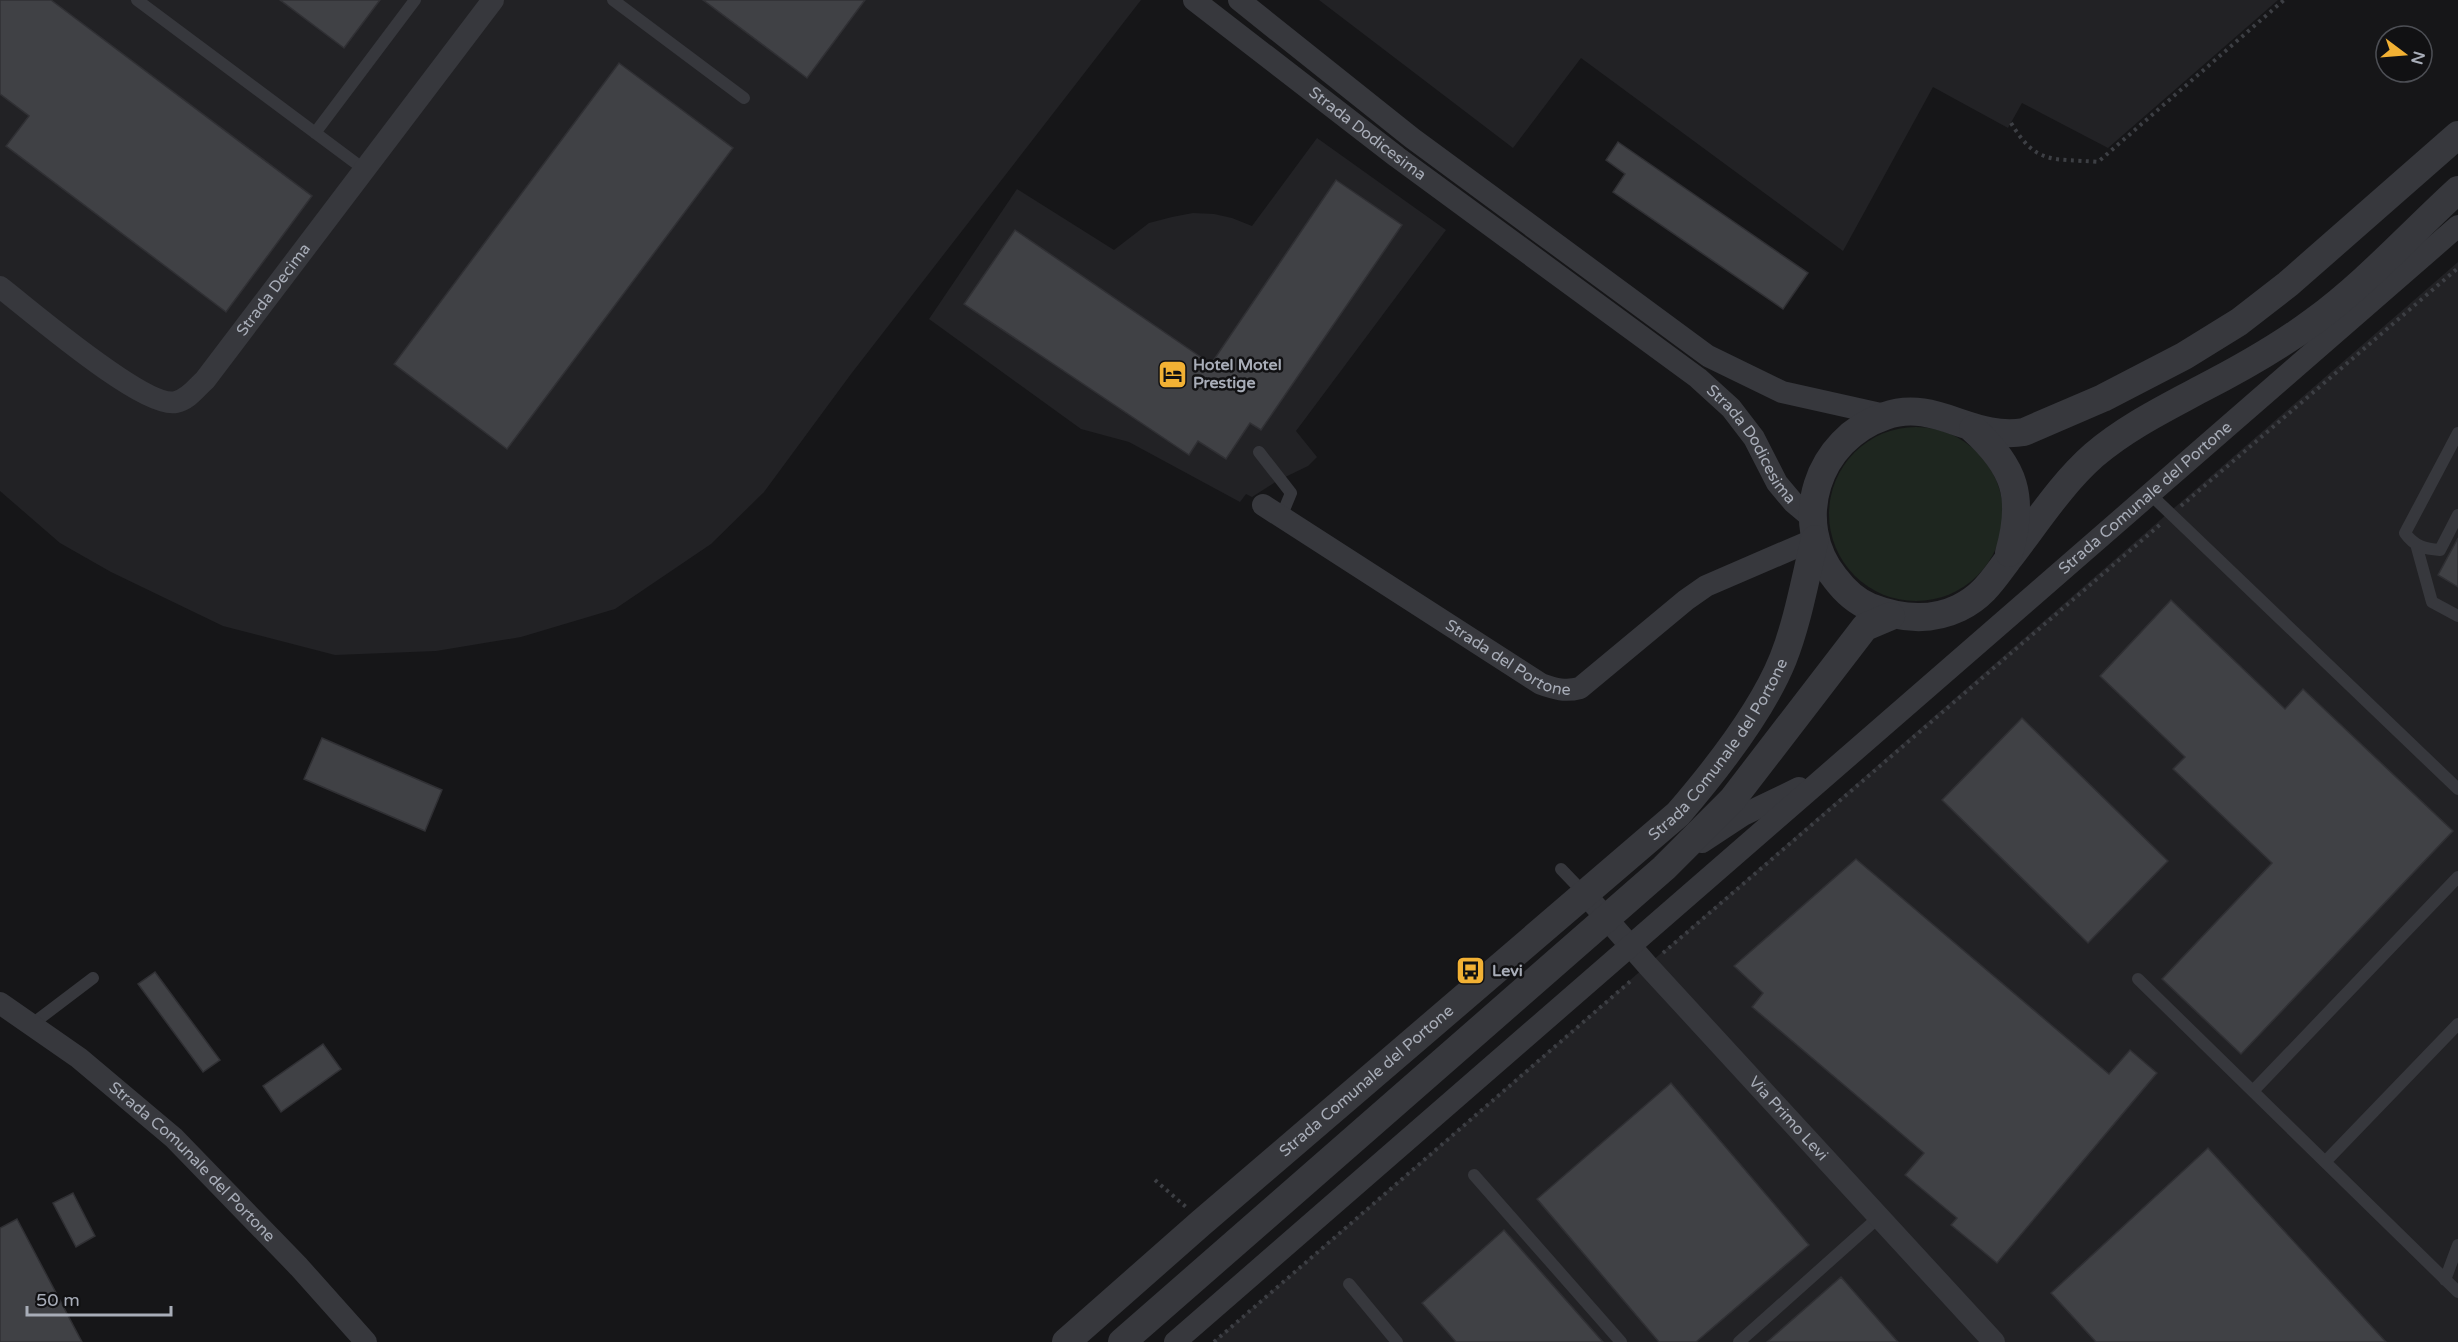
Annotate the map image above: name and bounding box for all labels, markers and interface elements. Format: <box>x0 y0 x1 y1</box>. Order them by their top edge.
north arrow <box>2374 24 2434 84</box>
text: N <box>2406 49 2429 67</box>
street label: Strada Dodicesima <box>1305 82 1430 185</box>
street label: Strada Decima <box>232 239 315 340</box>
place label: Hotel Motel Prestige <box>1193 355 1282 393</box>
hotel icon: Hotel Motel Prestige <box>1156 358 1188 390</box>
street label: Strada Dodicesima <box>1702 380 1800 508</box>
street label: Strada Comunale del Portone <box>2054 417 2236 579</box>
street label: Strada del Portone <box>1442 615 1571 700</box>
street label: Strada Comunale del Portone <box>1644 655 1792 845</box>
bus stop icon: Levi <box>1455 955 1487 987</box>
place label: Levi <box>1492 961 1523 981</box>
street label: Strada Comunale del Portone <box>1275 1001 1458 1161</box>
street label: Via Primo Levi <box>1744 1072 1832 1165</box>
street label: Strada Comunale del Portone <box>105 1077 279 1246</box>
scale bar <box>27 1279 171 1317</box>
text: 50 m <box>36 1289 80 1311</box>

